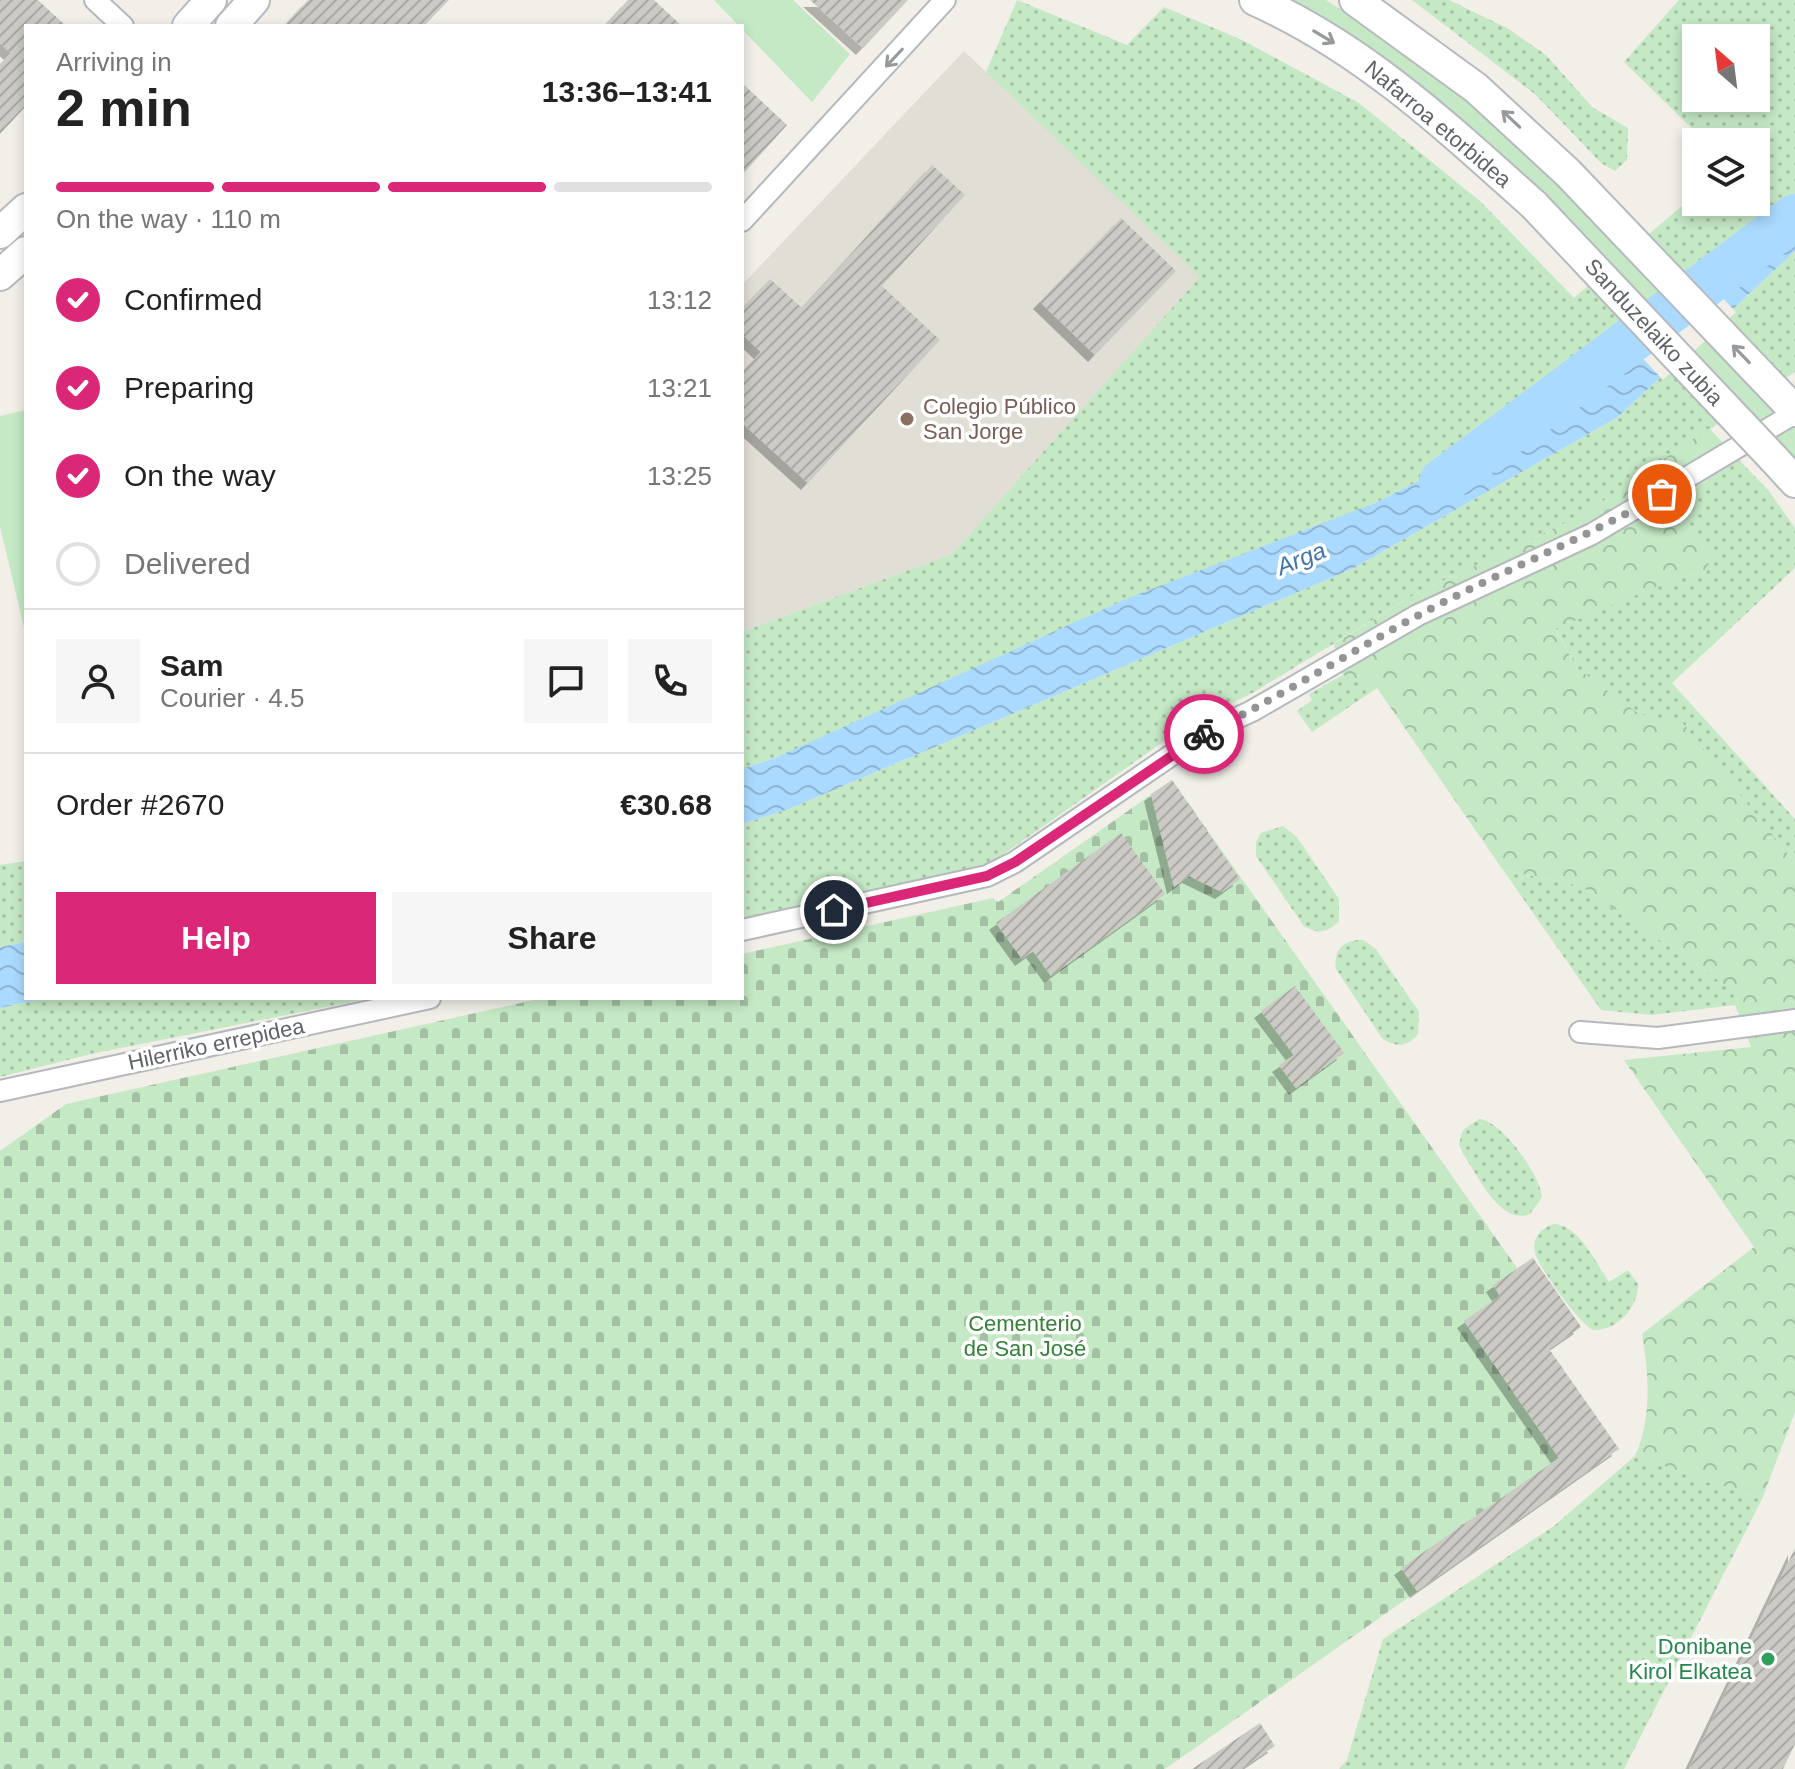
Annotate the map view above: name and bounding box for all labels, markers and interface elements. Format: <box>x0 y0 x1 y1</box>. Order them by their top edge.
north arrow <box>1682 24 1770 112</box>
map controls <box>1682 24 1770 216</box>
one-way arrow <box>1312 29 1335 45</box>
text: Arriving in <box>56 47 172 77</box>
one-way arrow <box>885 48 903 68</box>
street label: Nafarroa etorbidea <box>1360 55 1517 193</box>
text: 13:36–13:41 <box>542 75 712 108</box>
text: 2 min <box>56 79 192 137</box>
one-way arrow <box>1501 111 1521 129</box>
button: layers <box>1682 128 1770 216</box>
text: On the way · 110 m <box>56 204 281 234</box>
street label: Sanduzelaiko zubia <box>1580 254 1729 411</box>
icon: check <box>56 278 100 322</box>
text: Confirmed <box>124 283 262 316</box>
text: 13:12 <box>647 285 712 315</box>
one-way arrow <box>1732 345 1751 364</box>
icon: check <box>56 366 100 410</box>
text: Preparing <box>124 371 254 404</box>
text: 13:21 <box>647 373 712 403</box>
place label: Colegio Público San Jorge <box>923 394 1076 444</box>
marker: Colegio Público San Jorge <box>898 410 916 428</box>
icon: check <box>56 454 100 498</box>
text: On the way <box>124 459 276 492</box>
pin <box>1628 460 1696 528</box>
text: 13:25 <box>647 461 712 491</box>
icon: bag <box>1640 472 1684 516</box>
water label: Arga <box>1271 536 1330 581</box>
text: Delivered <box>124 547 251 580</box>
button: person <box>56 639 140 723</box>
button: chat <box>524 639 608 723</box>
button: phone <box>628 639 712 723</box>
text: Sam <box>160 649 223 682</box>
text: Courier · 4.5 <box>160 683 305 713</box>
courier <box>1164 694 1244 774</box>
icon: bike <box>1182 712 1226 756</box>
text: Order #2670 <box>56 788 224 821</box>
text: €30.68 <box>620 788 712 821</box>
pin <box>800 876 868 944</box>
icon: home <box>812 888 856 932</box>
button: Help <box>56 892 376 984</box>
button: Share <box>392 892 712 984</box>
street label: Hilerriko errepidea <box>125 1013 307 1075</box>
park label: Cementerio de San José <box>964 1311 1086 1361</box>
place label: Donibane Kirol Elkatea <box>1628 1634 1753 1684</box>
marker: Donibane Kirol Elkatea <box>1759 1650 1777 1668</box>

